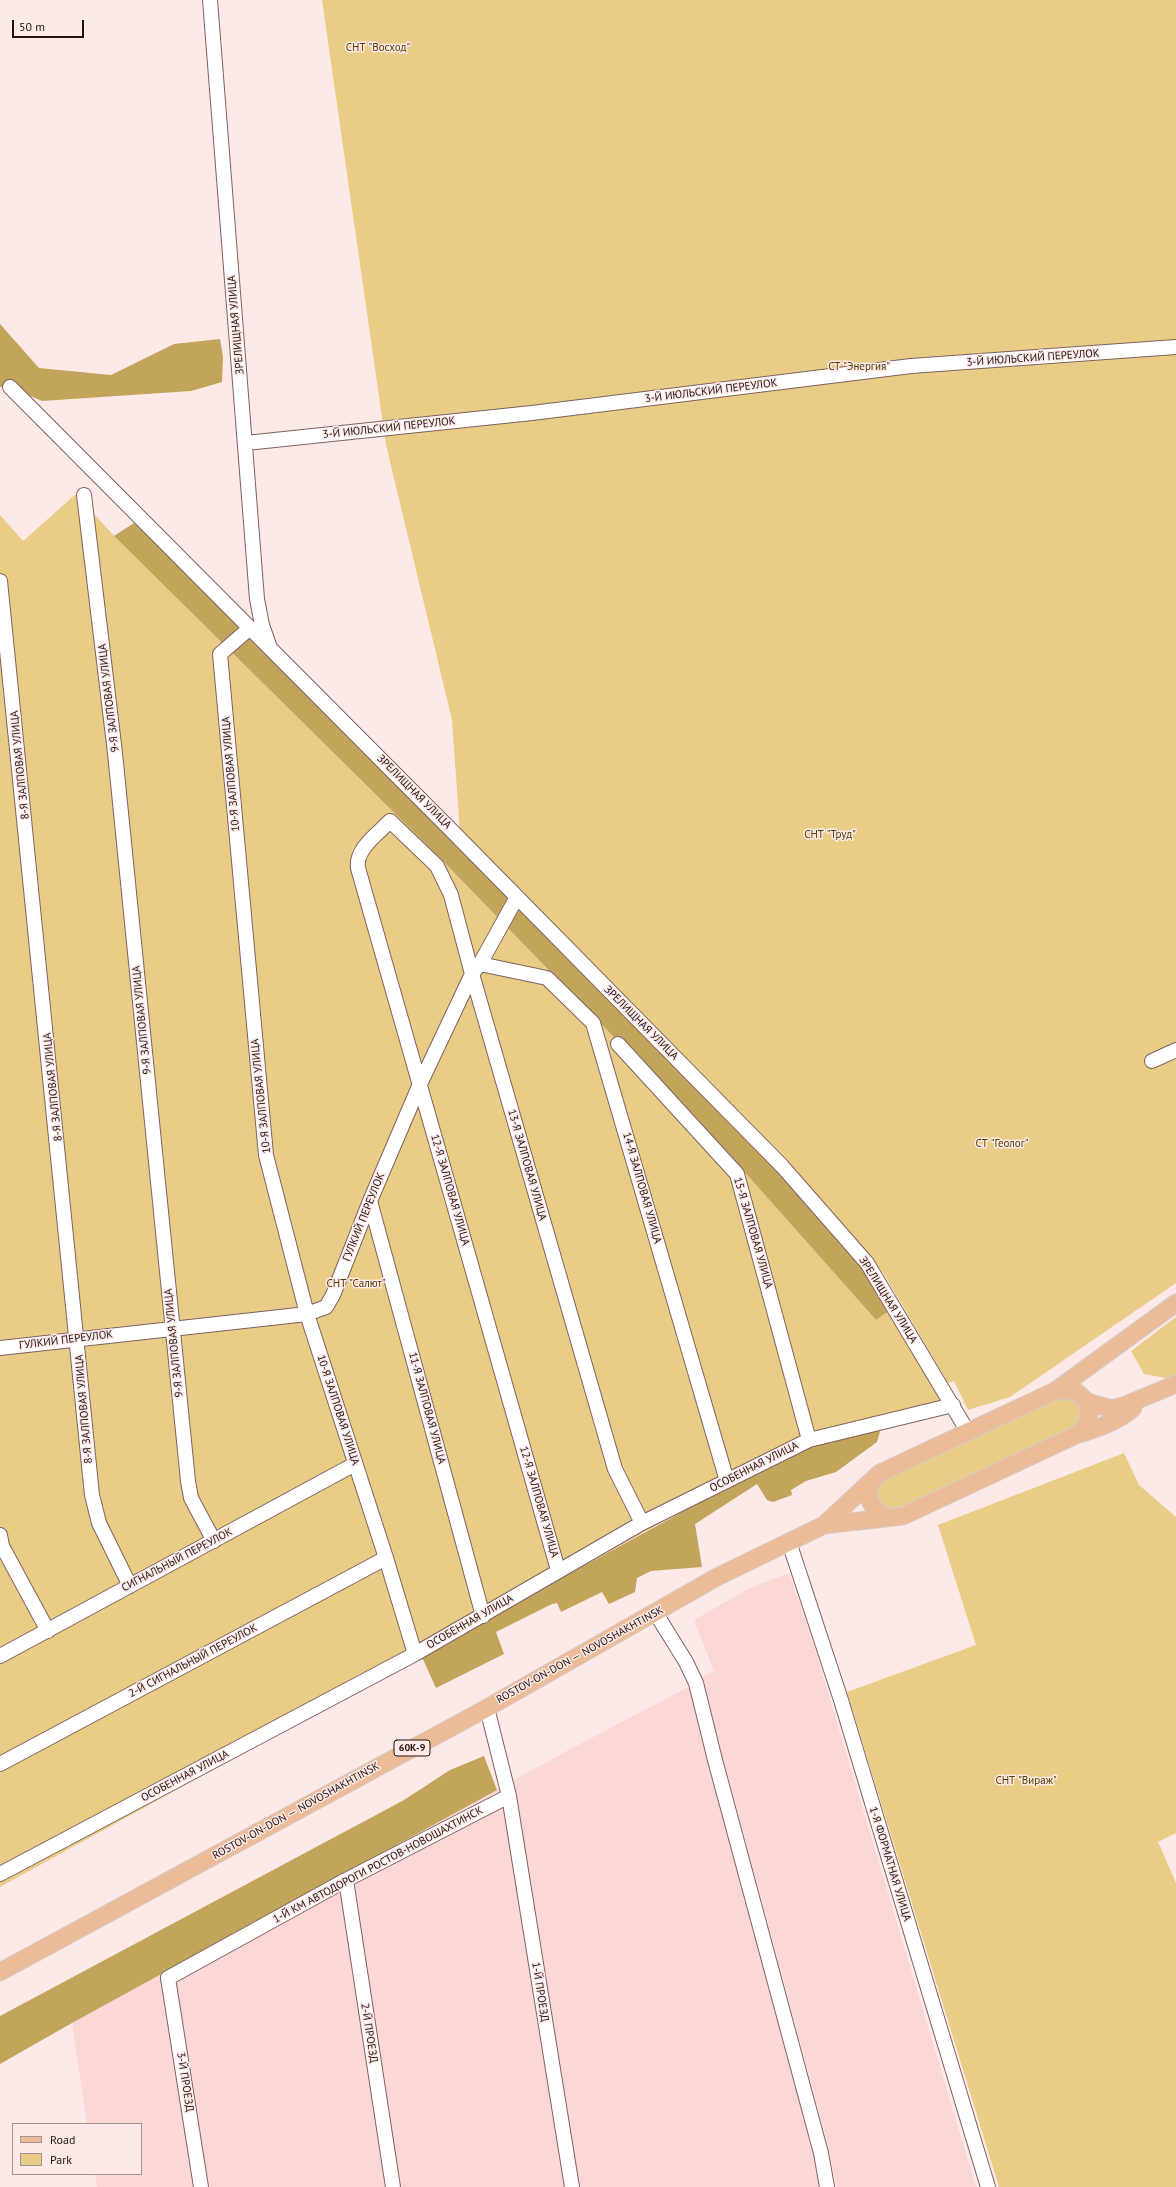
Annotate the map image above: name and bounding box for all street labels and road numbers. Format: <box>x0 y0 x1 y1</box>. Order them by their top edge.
street label: ЗРЕЛИЩНАЯ УЛИЦА <box>225 275 247 375</box>
street label: 3-Й ИЮЛЬСКИЙ ПЕРЕУЛОК <box>966 347 1100 369</box>
street label: 3-Й ИЮЛЬСКИЙ ПЕРЕУЛОК <box>644 376 778 406</box>
street label: 3-Й ИЮЛЬСКИЙ ПЕРЕУЛОК <box>322 414 456 442</box>
street label: 9-Я ЗАЛПОВАЯ УЛИЦА <box>96 643 122 753</box>
street label: 8-Я ЗАЛПОВАЯ УЛИЦА <box>8 710 32 820</box>
street label: 10-Я ЗАЛПОВАЯ УЛИЦА <box>219 716 243 832</box>
street label: ЗРЕЛИЩНАЯ УЛИЦА <box>374 752 454 832</box>
street label: 9-Я ЗАЛПОВАЯ УЛИЦА <box>130 965 154 1075</box>
street label: ЗРЕЛИЩНАЯ УЛИЦА <box>601 983 681 1063</box>
street label: 8-Я ЗАЛПОВАЯ УЛИЦА <box>41 1032 65 1142</box>
street label: 10-Я ЗАЛПОВАЯ УЛИЦА <box>248 1038 274 1154</box>
street label: 13-Я ЗАЛПОВАЯ УЛИЦА <box>505 1108 549 1222</box>
street label: 14-Я ЗАЛПОВАЯ УЛИЦА <box>620 1131 664 1245</box>
street label: 12-Я ЗАЛПОВАЯ УЛИЦА <box>428 1133 472 1247</box>
street label: ГУЛКИЙ ПЕРЕУЛОК <box>340 1171 388 1263</box>
street label: 15-Я ЗАЛПОВАЯ УЛИЦА <box>731 1176 775 1290</box>
street label: ЗРЕЛИЩНАЯ УЛИЦА <box>856 1254 920 1346</box>
street label: 9-Я ЗАЛПОВАЯ УЛИЦА <box>162 1288 186 1398</box>
street label: ГУЛКИЙ ПЕРЕУЛОК <box>18 1328 114 1352</box>
street label: 11-Я ЗАЛПОВАЯ УЛИЦА <box>406 1351 448 1465</box>
street label: 10-Я ЗАЛПОВАЯ УЛИЦА <box>314 1353 362 1467</box>
street label: 8-Я ЗАЛПОВАЯ УЛИЦА <box>73 1354 95 1464</box>
street label: ОСОБЕННАЯ УЛИЦА <box>708 1439 800 1495</box>
street label: 12-Я ЗАЛПОВАЯ УЛИЦА <box>517 1445 561 1559</box>
street label: СИГНАЛЬНЫЙ ПЕРЕУЛОК <box>119 1525 235 1595</box>
street label: ОСОБЕННАЯ УЛИЦА <box>424 1592 516 1652</box>
street label: ROSTOV-ON-DON — NOVOSHAKHTINSK <box>494 1603 666 1707</box>
street label: 2-Й СИГНАЛЬНЫЙ ПЕРЕУЛОК <box>126 1621 260 1701</box>
road number: 60К-9 <box>394 1740 430 1756</box>
street label: ОСОБЕННАЯ УЛИЦА <box>139 1747 231 1805</box>
street label: ROSTOV-ON-DON — NOVOSHAKHTINSK <box>210 1759 382 1863</box>
street label: 1-Й КМ АВТОДОРОГИ РОСТОВ-НОВОШАХТИНСК <box>271 1804 485 1926</box>
street label: 1-Я ФОРМАТНАЯ УЛИЦА <box>866 1805 914 1923</box>
street label: 1-Й ПРОЕЗД <box>529 1961 551 2023</box>
street label: 2-Й ПРОЕЗД <box>358 2002 380 2064</box>
street label: 3-Й ПРОЕЗД <box>174 2051 196 2113</box>

